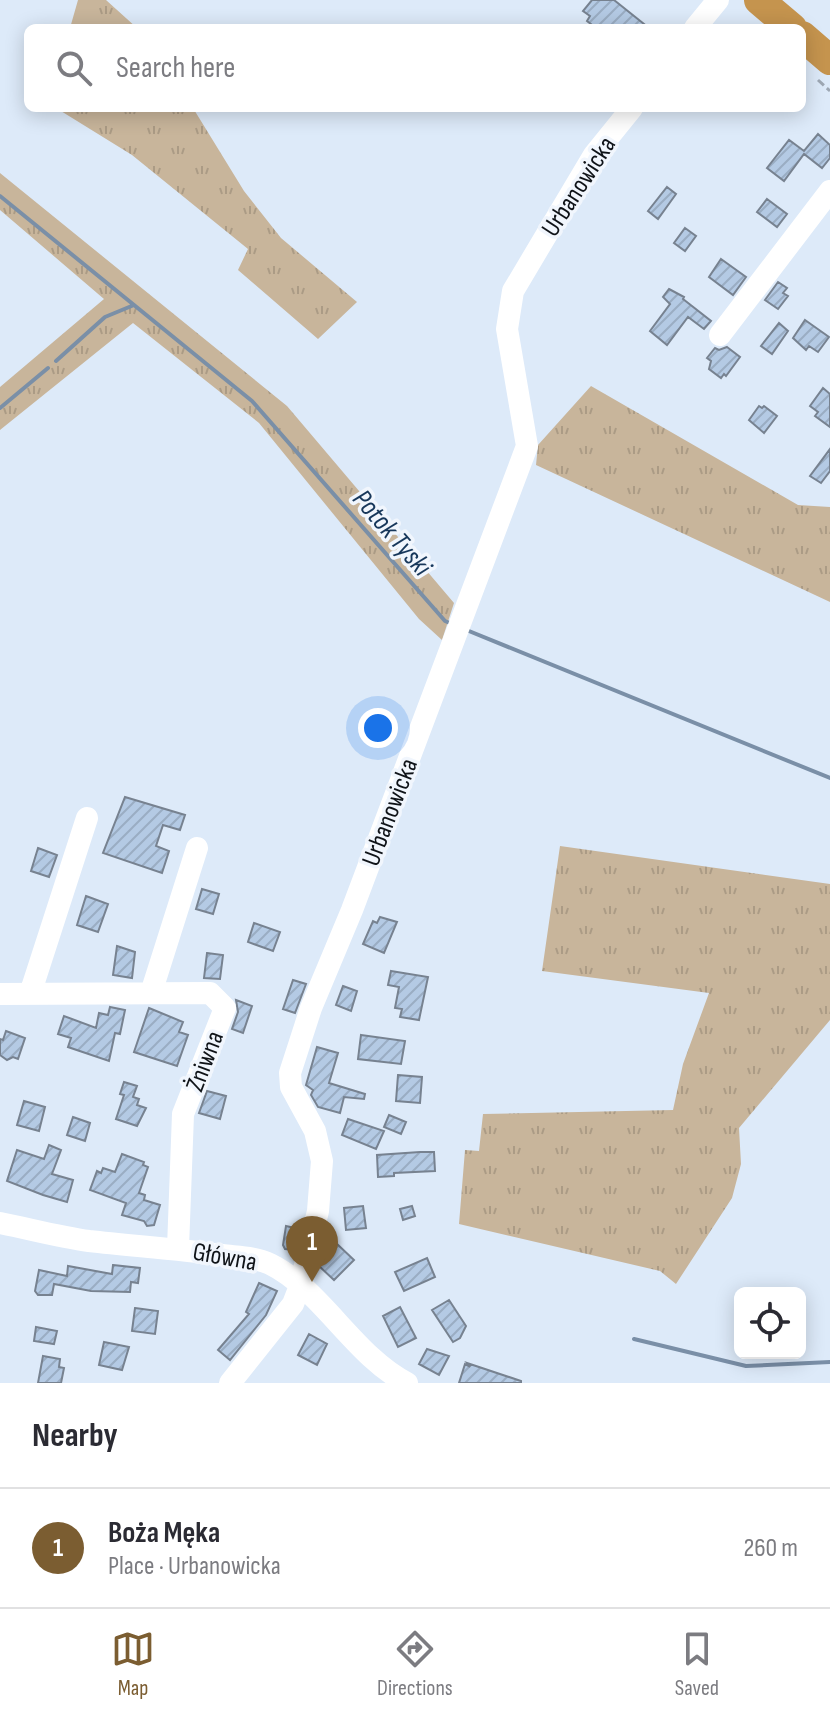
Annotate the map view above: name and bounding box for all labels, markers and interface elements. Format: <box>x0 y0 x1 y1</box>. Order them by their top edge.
search box <box>24 24 806 112</box>
icon: search <box>52 46 96 90</box>
text: Search here <box>116 50 235 86</box>
street label: Urbanowicka <box>536 131 623 243</box>
water label: Potok Tyski <box>346 483 439 583</box>
your location <box>358 708 398 748</box>
street label: Urbanowicka <box>356 754 425 871</box>
street label: Żniwna <box>180 1027 231 1096</box>
pin: 1 <box>286 1216 338 1282</box>
street label: Główna <box>190 1237 259 1278</box>
map controls <box>734 1287 806 1359</box>
button: locate <box>734 1287 806 1359</box>
text: Nearby <box>32 1415 118 1456</box>
text: Boża Męka <box>108 1515 220 1551</box>
text: 1 <box>53 1533 63 1564</box>
text: 260 m <box>743 1533 798 1564</box>
text: Place · Urbanowicka <box>108 1551 281 1582</box>
tab: Map <box>111 1627 155 1702</box>
tab: Directions <box>377 1627 453 1702</box>
tab: Saved <box>675 1627 719 1702</box>

